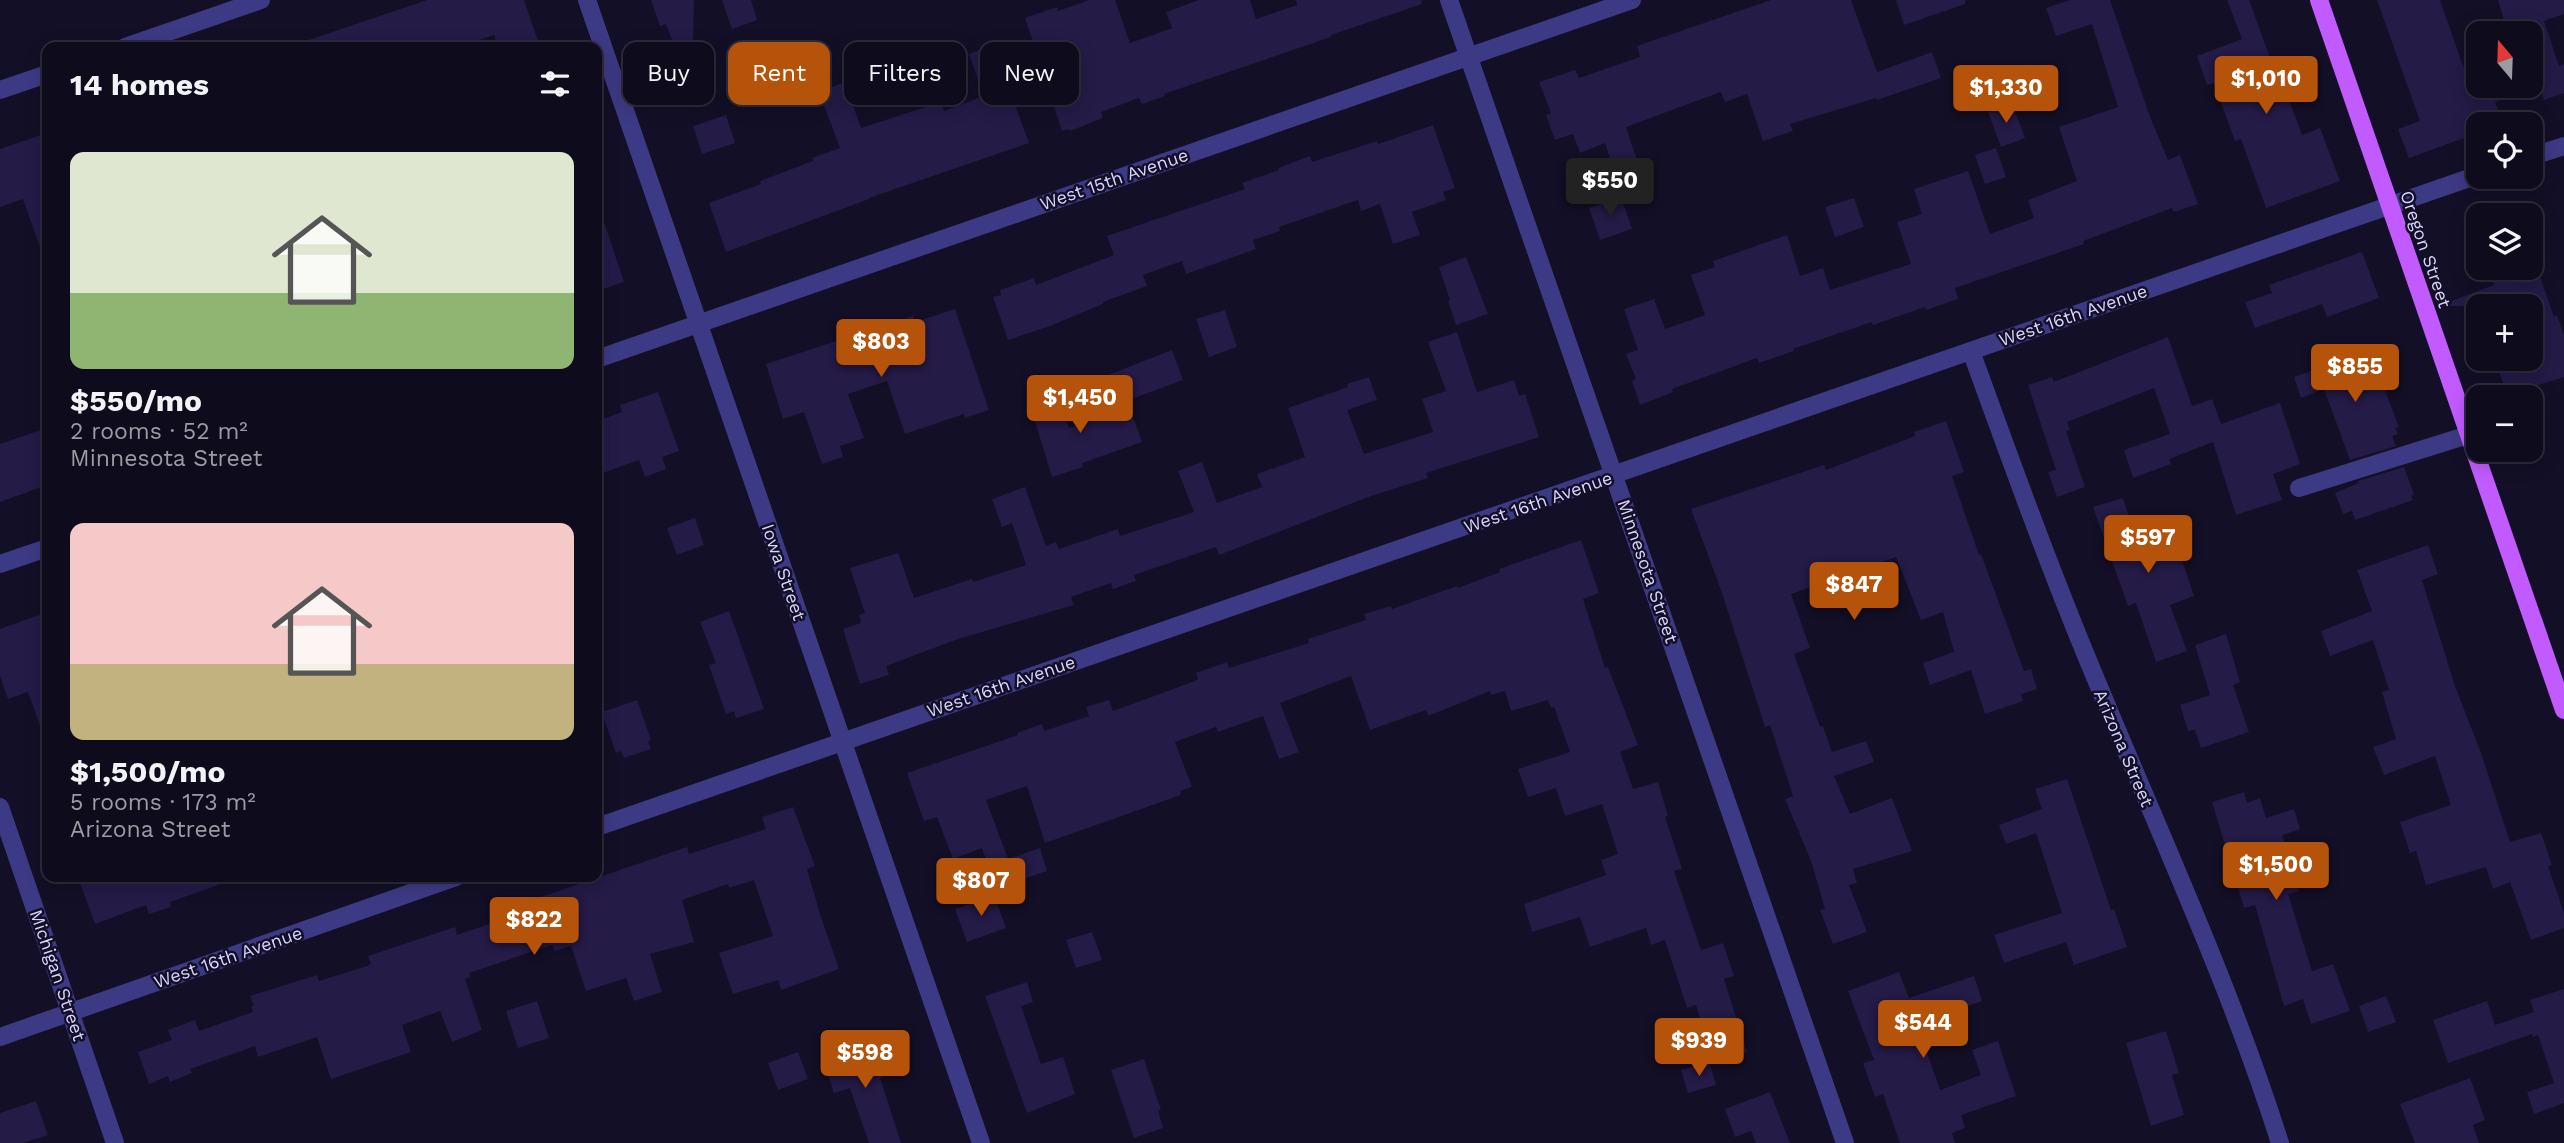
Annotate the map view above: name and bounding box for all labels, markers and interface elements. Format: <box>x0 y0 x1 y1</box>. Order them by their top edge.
north arrow <box>2466 21 2543 98</box>
map controls <box>2466 21 2543 462</box>
chip: Buy <box>623 42 714 105</box>
chip: Rent <box>728 42 830 105</box>
chip: Filters <box>844 42 966 105</box>
chip: New <box>980 42 1079 105</box>
pin: $1,010 <box>2209 57 2323 116</box>
icon: filters <box>536 65 574 103</box>
text: $1,010 <box>2231 65 2301 92</box>
pin: $1,330 <box>1949 66 2063 125</box>
text: 14 homes <box>70 67 209 102</box>
text: $1,330 <box>1969 74 2043 101</box>
button: locate <box>2466 112 2543 189</box>
street label: West 15th Avenue <box>1037 144 1191 214</box>
pin: $550 <box>1569 158 1651 218</box>
text: $550 <box>1582 167 1638 194</box>
street label: Oregon Street <box>2396 188 2456 311</box>
icon: home <box>259 197 385 323</box>
button: layers <box>2466 203 2543 280</box>
street label: West 16th Avenue <box>1996 280 2150 350</box>
button: + <box>2466 294 2543 371</box>
pin: $803 <box>840 320 922 379</box>
text: $803 <box>852 328 910 355</box>
pin: $855 <box>2314 344 2396 404</box>
text: $855 <box>2327 353 2383 380</box>
pin: $1,450 <box>1023 376 1137 435</box>
text: $550/mo <box>70 383 202 418</box>
text: $1,450 <box>1043 384 1117 411</box>
button: − <box>2466 385 2543 462</box>
text: 2 rooms · 52 m² <box>70 418 248 445</box>
text: Minnesota Street <box>70 445 262 472</box>
street label: West 16th Avenue <box>1461 467 1615 537</box>
street label: Minnesota Street <box>1614 496 1683 646</box>
pin: $597 <box>2107 516 2189 575</box>
street label: Iowa Street <box>758 521 810 623</box>
text: $597 <box>2120 524 2176 551</box>
pin: $847 <box>1813 562 1895 622</box>
icon: home <box>259 568 385 694</box>
text: $847 <box>1826 571 1882 598</box>
street label: West 16th Avenue <box>924 651 1078 721</box>
street label: Arizona Street <box>2090 686 2158 810</box>
text: $1,500/mo <box>70 754 226 789</box>
text: 5 rooms · 173 m² <box>70 789 256 816</box>
text: Arizona Street <box>70 816 230 843</box>
pin: $1,500 <box>2219 842 2333 902</box>
text: $1,500 <box>2239 851 2313 878</box>
pin: $807 <box>940 858 1022 918</box>
text: $807 <box>952 867 1010 894</box>
pin: $822 <box>493 898 575 957</box>
text: $822 <box>506 906 562 933</box>
street label: Michigan Street <box>26 907 90 1044</box>
street label: West 16th Avenue <box>151 922 305 992</box>
pin: $544 <box>1882 1000 1964 1060</box>
text: $544 <box>1894 1009 1952 1036</box>
pin: $939 <box>1658 1018 1740 1078</box>
text: $939 <box>1671 1027 1727 1054</box>
pin: $598 <box>824 1030 906 1090</box>
text: $598 <box>837 1039 893 1066</box>

